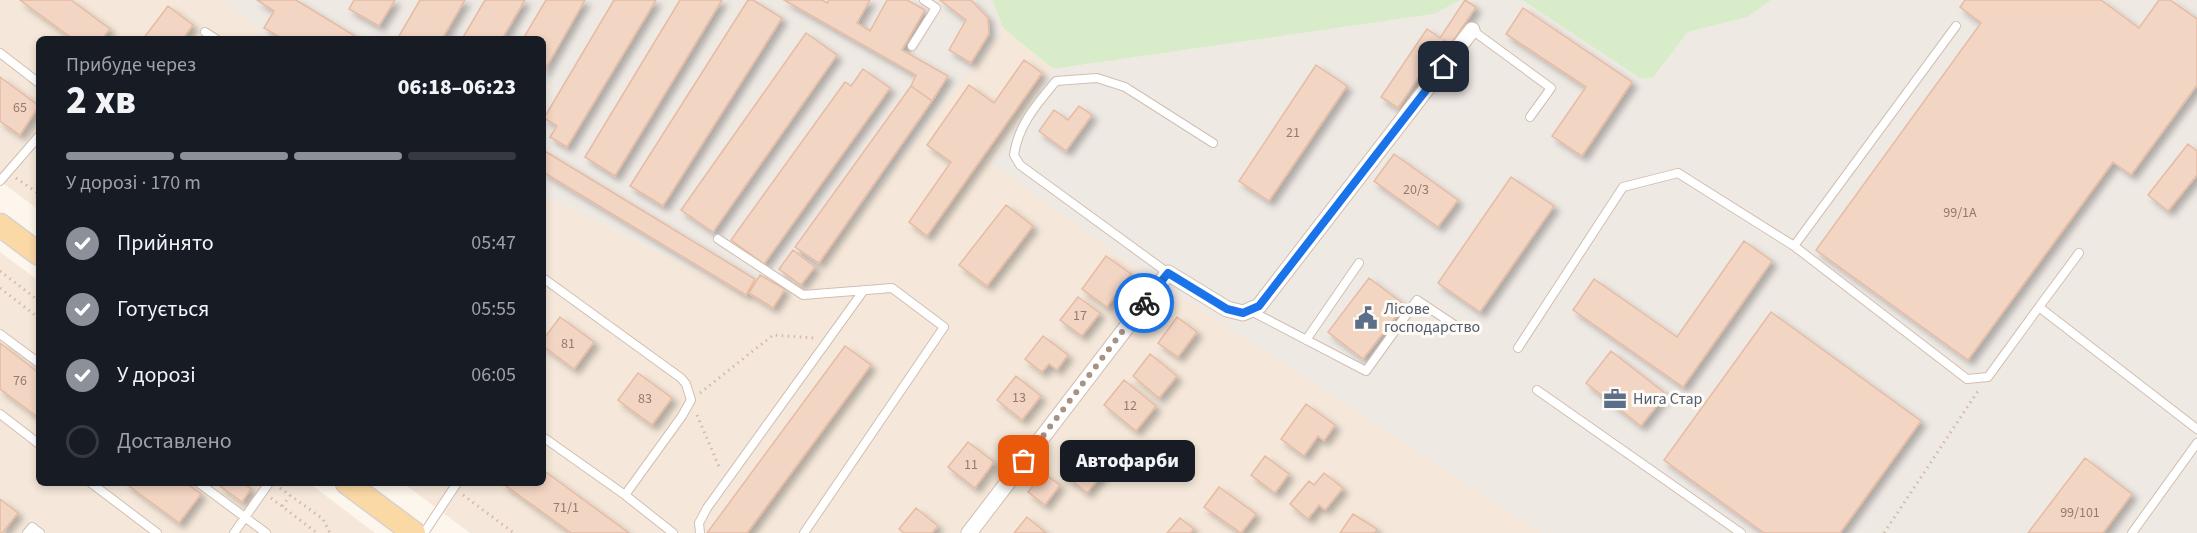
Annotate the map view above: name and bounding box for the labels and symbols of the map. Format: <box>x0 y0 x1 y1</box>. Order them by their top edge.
pin <box>1418 41 1469 92</box>
house number: 65 <box>13 98 27 118</box>
house number: 21 <box>1286 123 1300 143</box>
house number: 20/3 <box>1403 180 1429 200</box>
house number: 99/1А <box>1943 203 1977 223</box>
courier <box>1114 273 1174 333</box>
place label: Лісове господарство <box>1384 298 1480 338</box>
public building icon: Лісове господарство <box>1353 305 1379 331</box>
house number: 17 <box>1073 306 1087 326</box>
house number: 81 <box>561 334 575 354</box>
house number: 76 <box>13 371 27 391</box>
office icon: Нига Стар <box>1602 386 1628 412</box>
house number: 13 <box>1012 388 1026 408</box>
place label: Нига Стар <box>1633 388 1703 410</box>
house number: 83 <box>638 389 652 409</box>
house number: 12 <box>1123 396 1137 416</box>
pin <box>998 435 1049 486</box>
callout: Автофарби <box>1060 440 1195 482</box>
house number: 11 <box>964 455 978 475</box>
house number: 71/1 <box>553 498 579 518</box>
house number: 99/101 <box>2060 503 2100 523</box>

